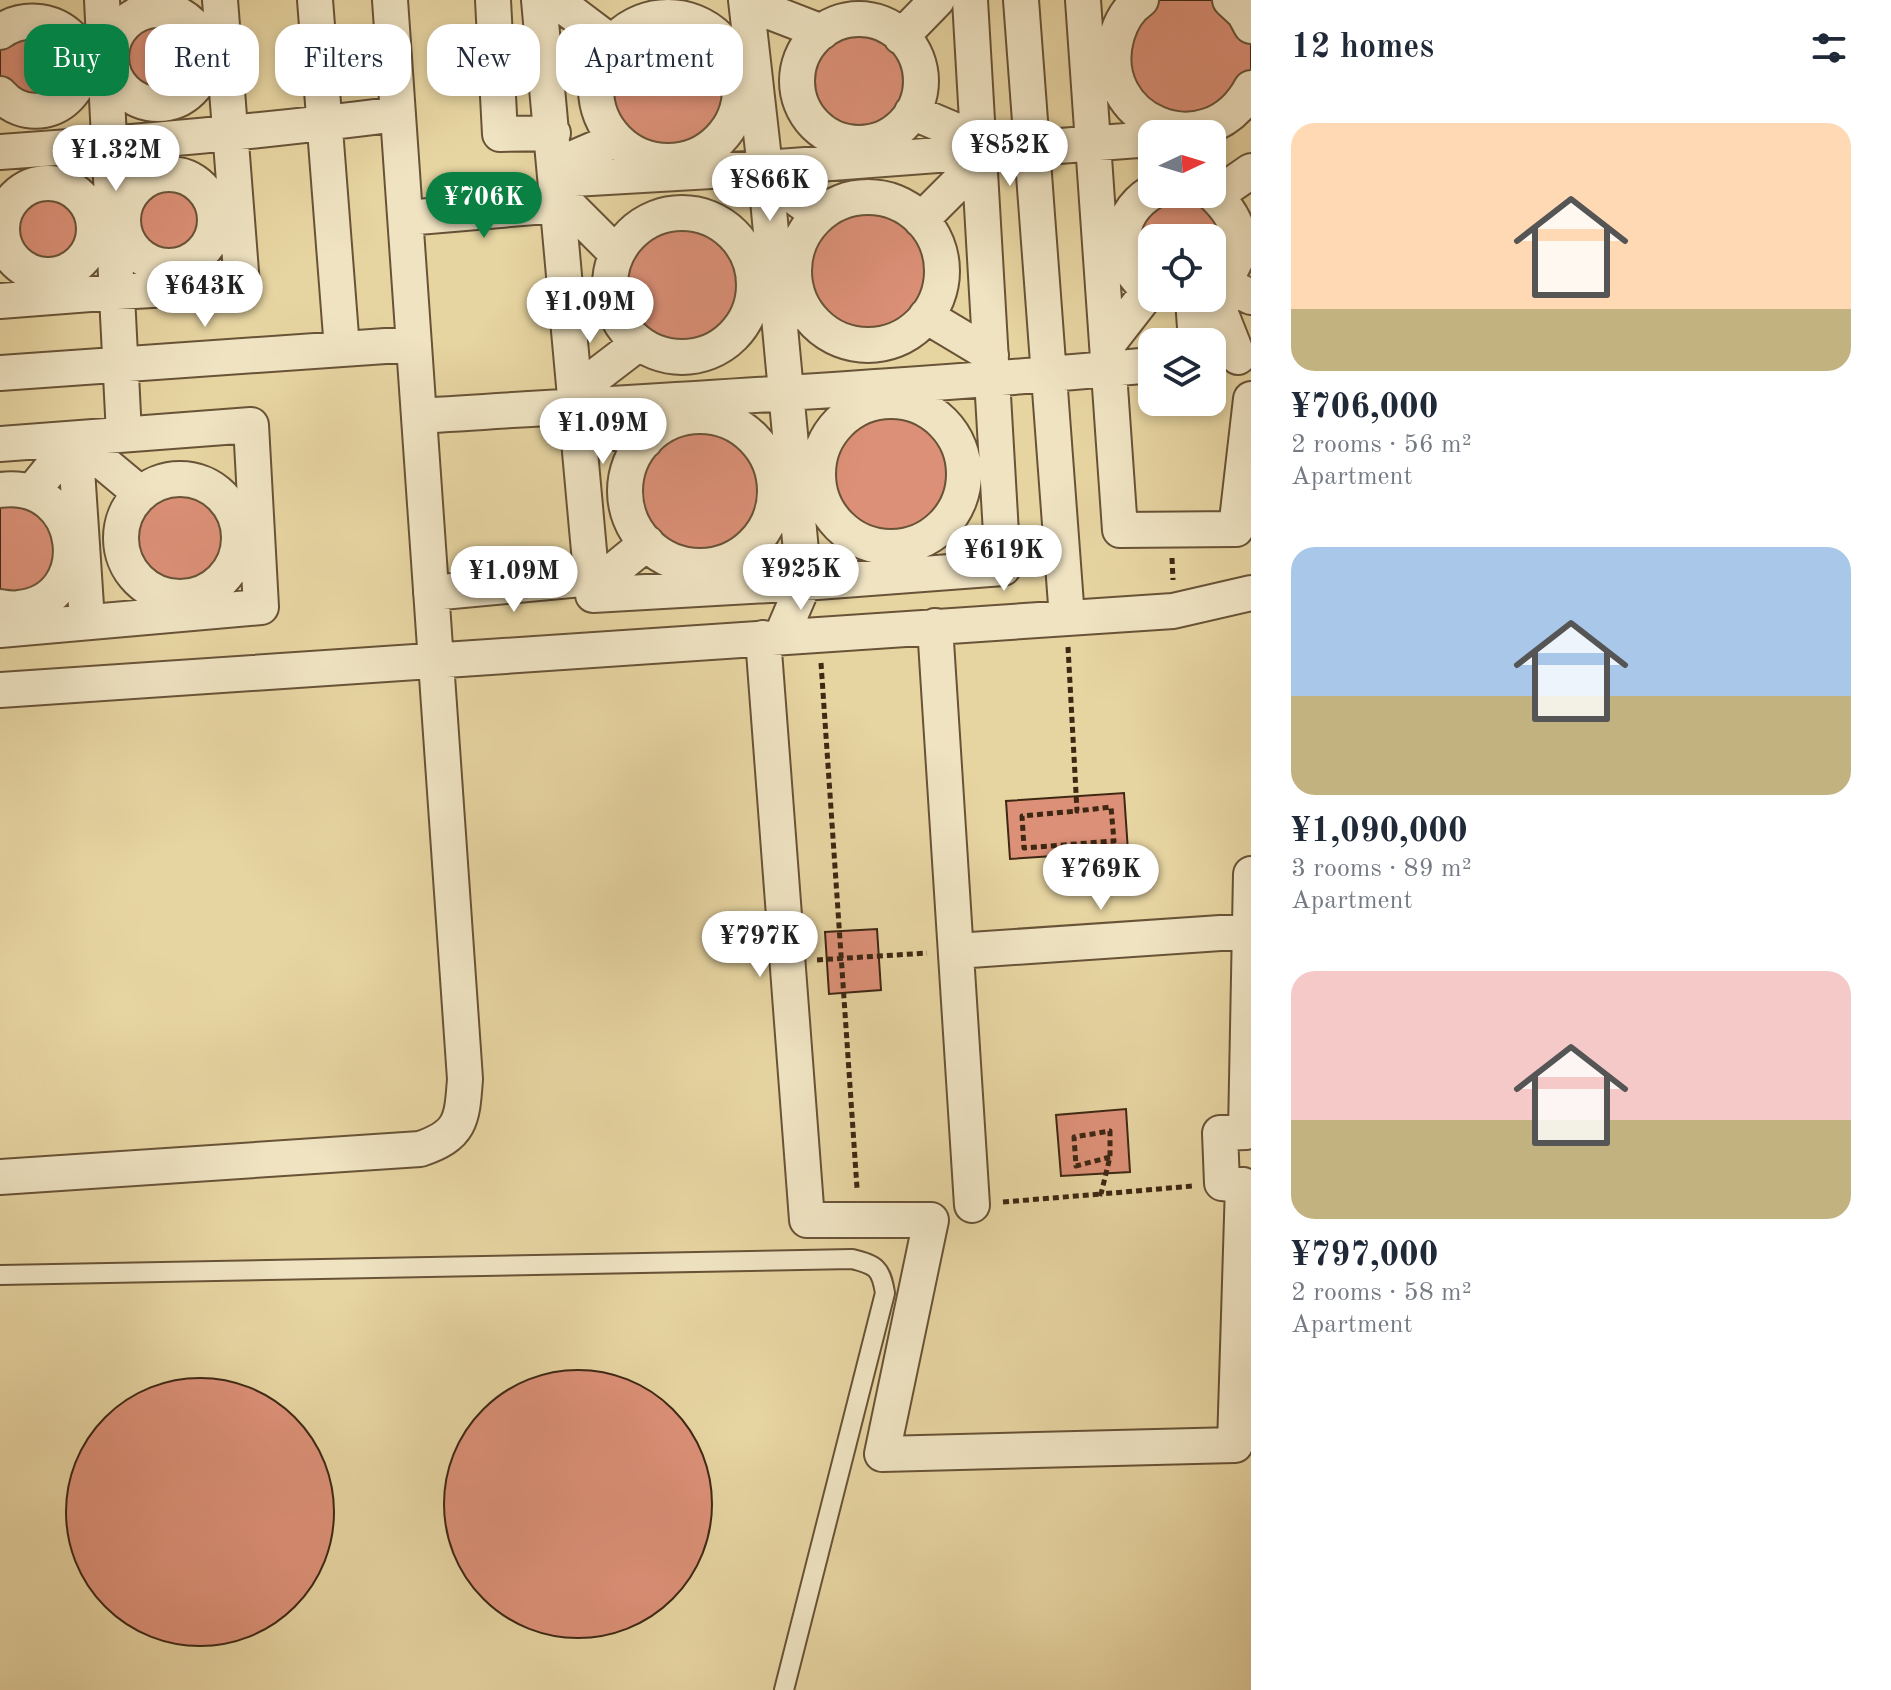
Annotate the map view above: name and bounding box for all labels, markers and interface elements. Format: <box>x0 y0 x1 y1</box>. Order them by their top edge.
chip: Buy <box>24 24 129 96</box>
chip: Rent <box>145 24 259 96</box>
chip: Filters <box>275 24 411 96</box>
chip: New <box>427 24 540 96</box>
chip: Apartment <box>556 24 743 96</box>
icon: filters <box>1807 26 1851 70</box>
text: 12 homes <box>1291 31 1434 65</box>
pin: ¥852K <box>954 120 1066 188</box>
north arrow <box>1138 120 1226 208</box>
map controls <box>1138 120 1226 416</box>
pin: ¥1.32M <box>51 125 181 193</box>
text: ¥852K <box>970 133 1050 159</box>
text: ¥1.32M <box>71 138 161 164</box>
pin: ¥866K <box>714 155 826 223</box>
text: ¥866K <box>730 168 810 194</box>
pin: ¥706K <box>428 172 540 240</box>
icon: home <box>1499 175 1643 319</box>
text: ¥706K <box>444 185 524 211</box>
button: locate <box>1138 224 1226 312</box>
pin: ¥643K <box>149 261 261 329</box>
text: ¥643K <box>165 274 245 300</box>
pin: ¥1.09M <box>525 277 655 345</box>
text: ¥1.09M <box>545 290 635 316</box>
button: layers <box>1138 328 1226 416</box>
text: ¥706,000 <box>1291 391 1439 425</box>
pin: ¥1.09M <box>538 398 668 466</box>
text: ¥1.09M <box>558 411 648 437</box>
text: 2 rooms · 56 m² <box>1291 432 1472 458</box>
text: Apartment <box>1291 464 1413 490</box>
pin: ¥619K <box>948 525 1060 593</box>
text: ¥619K <box>964 538 1044 564</box>
pin: ¥925K <box>745 544 857 612</box>
pin: ¥1.09M <box>449 546 579 614</box>
text: ¥925K <box>761 557 841 583</box>
text: ¥1.09M <box>469 559 559 585</box>
icon: home <box>1499 599 1643 743</box>
text: ¥1,090,000 <box>1291 815 1468 849</box>
pin: ¥769K <box>1045 844 1157 912</box>
text: 3 rooms · 89 m² <box>1291 856 1472 882</box>
text: ¥769K <box>1061 857 1141 883</box>
text: Apartment <box>1291 888 1413 914</box>
pin: ¥797K <box>704 911 816 979</box>
text: ¥797K <box>720 924 800 950</box>
icon: home <box>1499 1023 1643 1167</box>
text: ¥797,000 <box>1291 1239 1439 1273</box>
text: 2 rooms · 58 m² <box>1291 1280 1472 1306</box>
text: Apartment <box>1291 1312 1413 1338</box>

